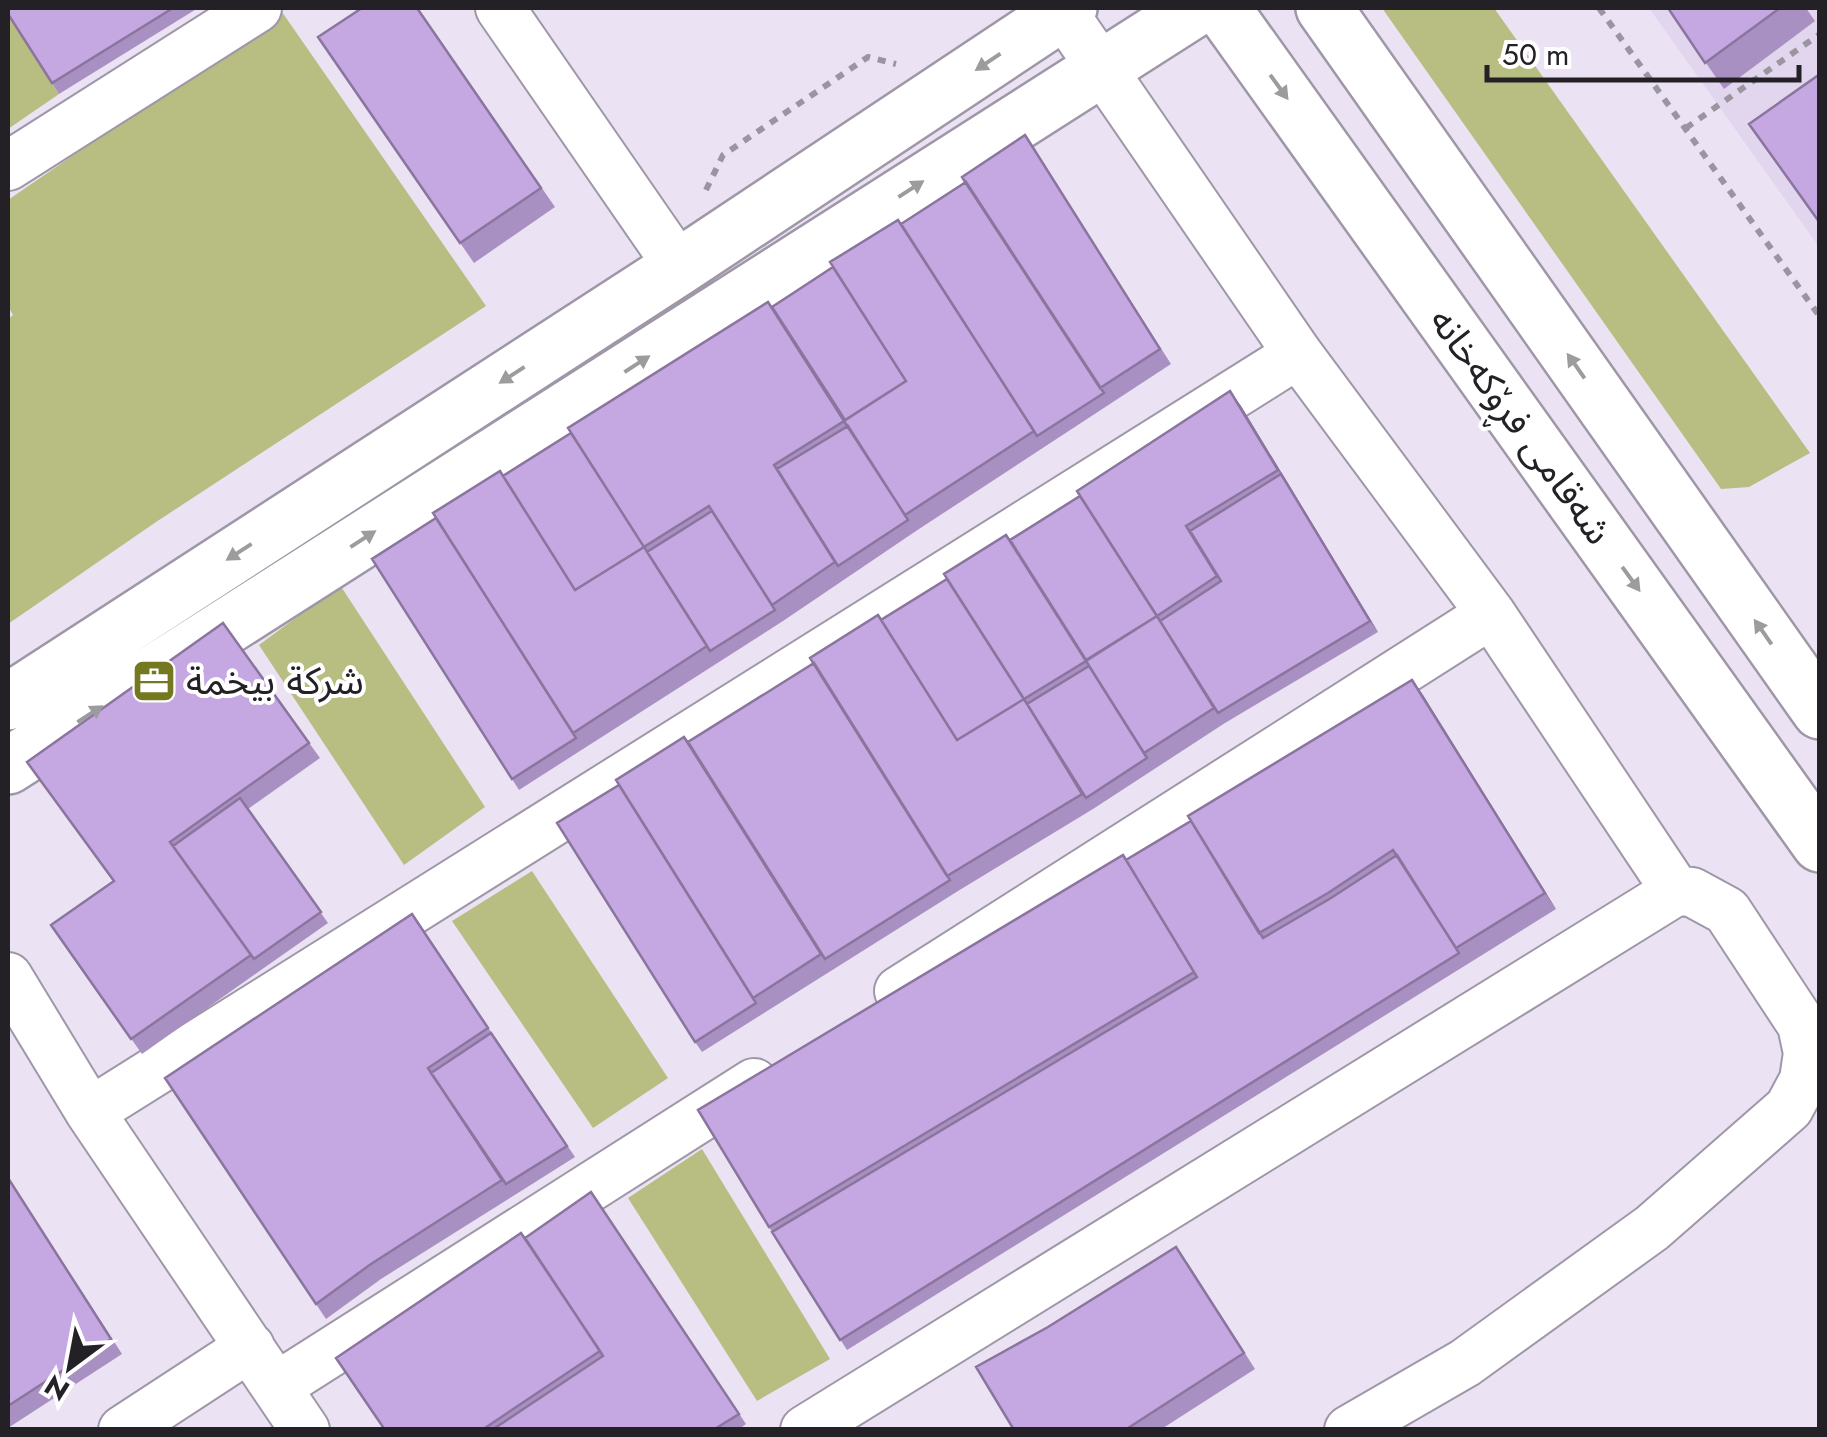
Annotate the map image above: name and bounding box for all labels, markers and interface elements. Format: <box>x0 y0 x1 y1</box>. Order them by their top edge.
scale bar <box>1487 20 1800 82</box>
text: 50 m <box>1502 33 1569 76</box>
one-way arrow <box>974 52 1001 70</box>
one-way arrow <box>1269 74 1288 100</box>
one-way arrow <box>897 180 925 198</box>
street label: شەقامی فڕۆکەخانە <box>1413 296 1626 558</box>
one-way arrow <box>1567 353 1586 379</box>
one-way arrow <box>624 355 651 373</box>
one-way arrow <box>498 366 525 384</box>
one-way arrow <box>350 530 377 548</box>
one-way arrow <box>225 543 253 561</box>
one-way arrow <box>1620 566 1640 592</box>
one-way arrow <box>1754 619 1773 645</box>
place label: شركة بيخمة <box>186 653 364 708</box>
office icon: شركة بيخمة <box>131 658 177 704</box>
one-way arrow <box>76 705 103 723</box>
north arrow <box>20 1317 120 1417</box>
text: N <box>37 1365 77 1411</box>

